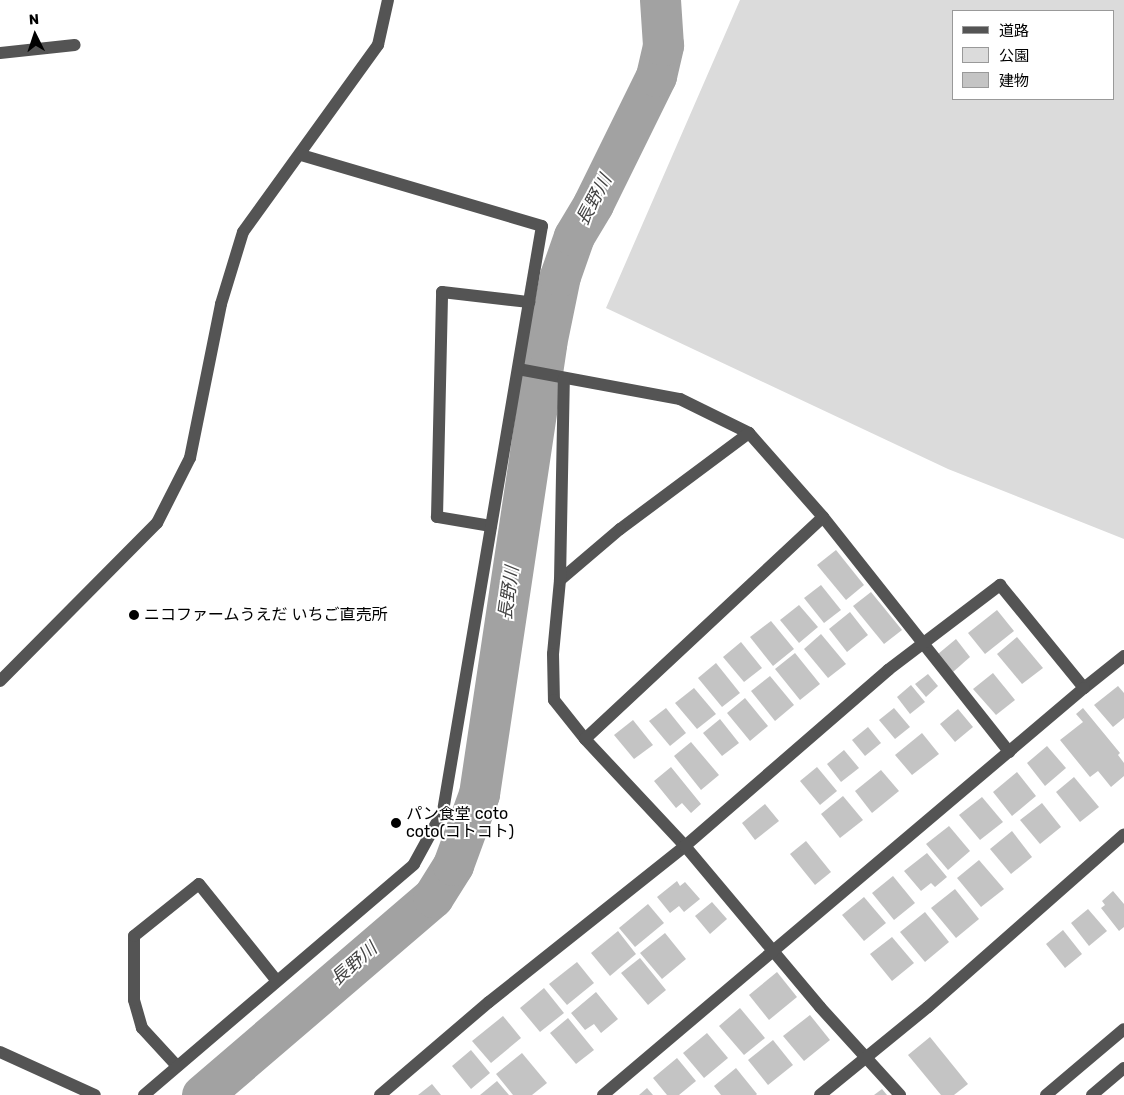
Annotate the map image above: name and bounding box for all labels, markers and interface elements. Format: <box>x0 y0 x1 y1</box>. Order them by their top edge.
north arrow <box>10 10 60 60</box>
legend <box>952 10 1114 100</box>
text: N <box>28 11 40 28</box>
text: 道路 <box>999 22 1029 40</box>
text: 公園 <box>999 47 1029 65</box>
text: 建物 <box>999 72 1029 90</box>
water label: 長野川 <box>572 171 616 229</box>
water label: 長野川 <box>495 565 523 621</box>
place label: ニコファームうえだ いちご直売所 <box>144 605 388 625</box>
marker: ニコファームうえだ いちご直売所 <box>128 609 140 621</box>
place label: パン食堂 coto coto(コトコト) <box>406 804 514 842</box>
marker: パン食堂 coto coto(コトコト) <box>390 817 402 829</box>
water label: 長野川 <box>327 938 381 990</box>

